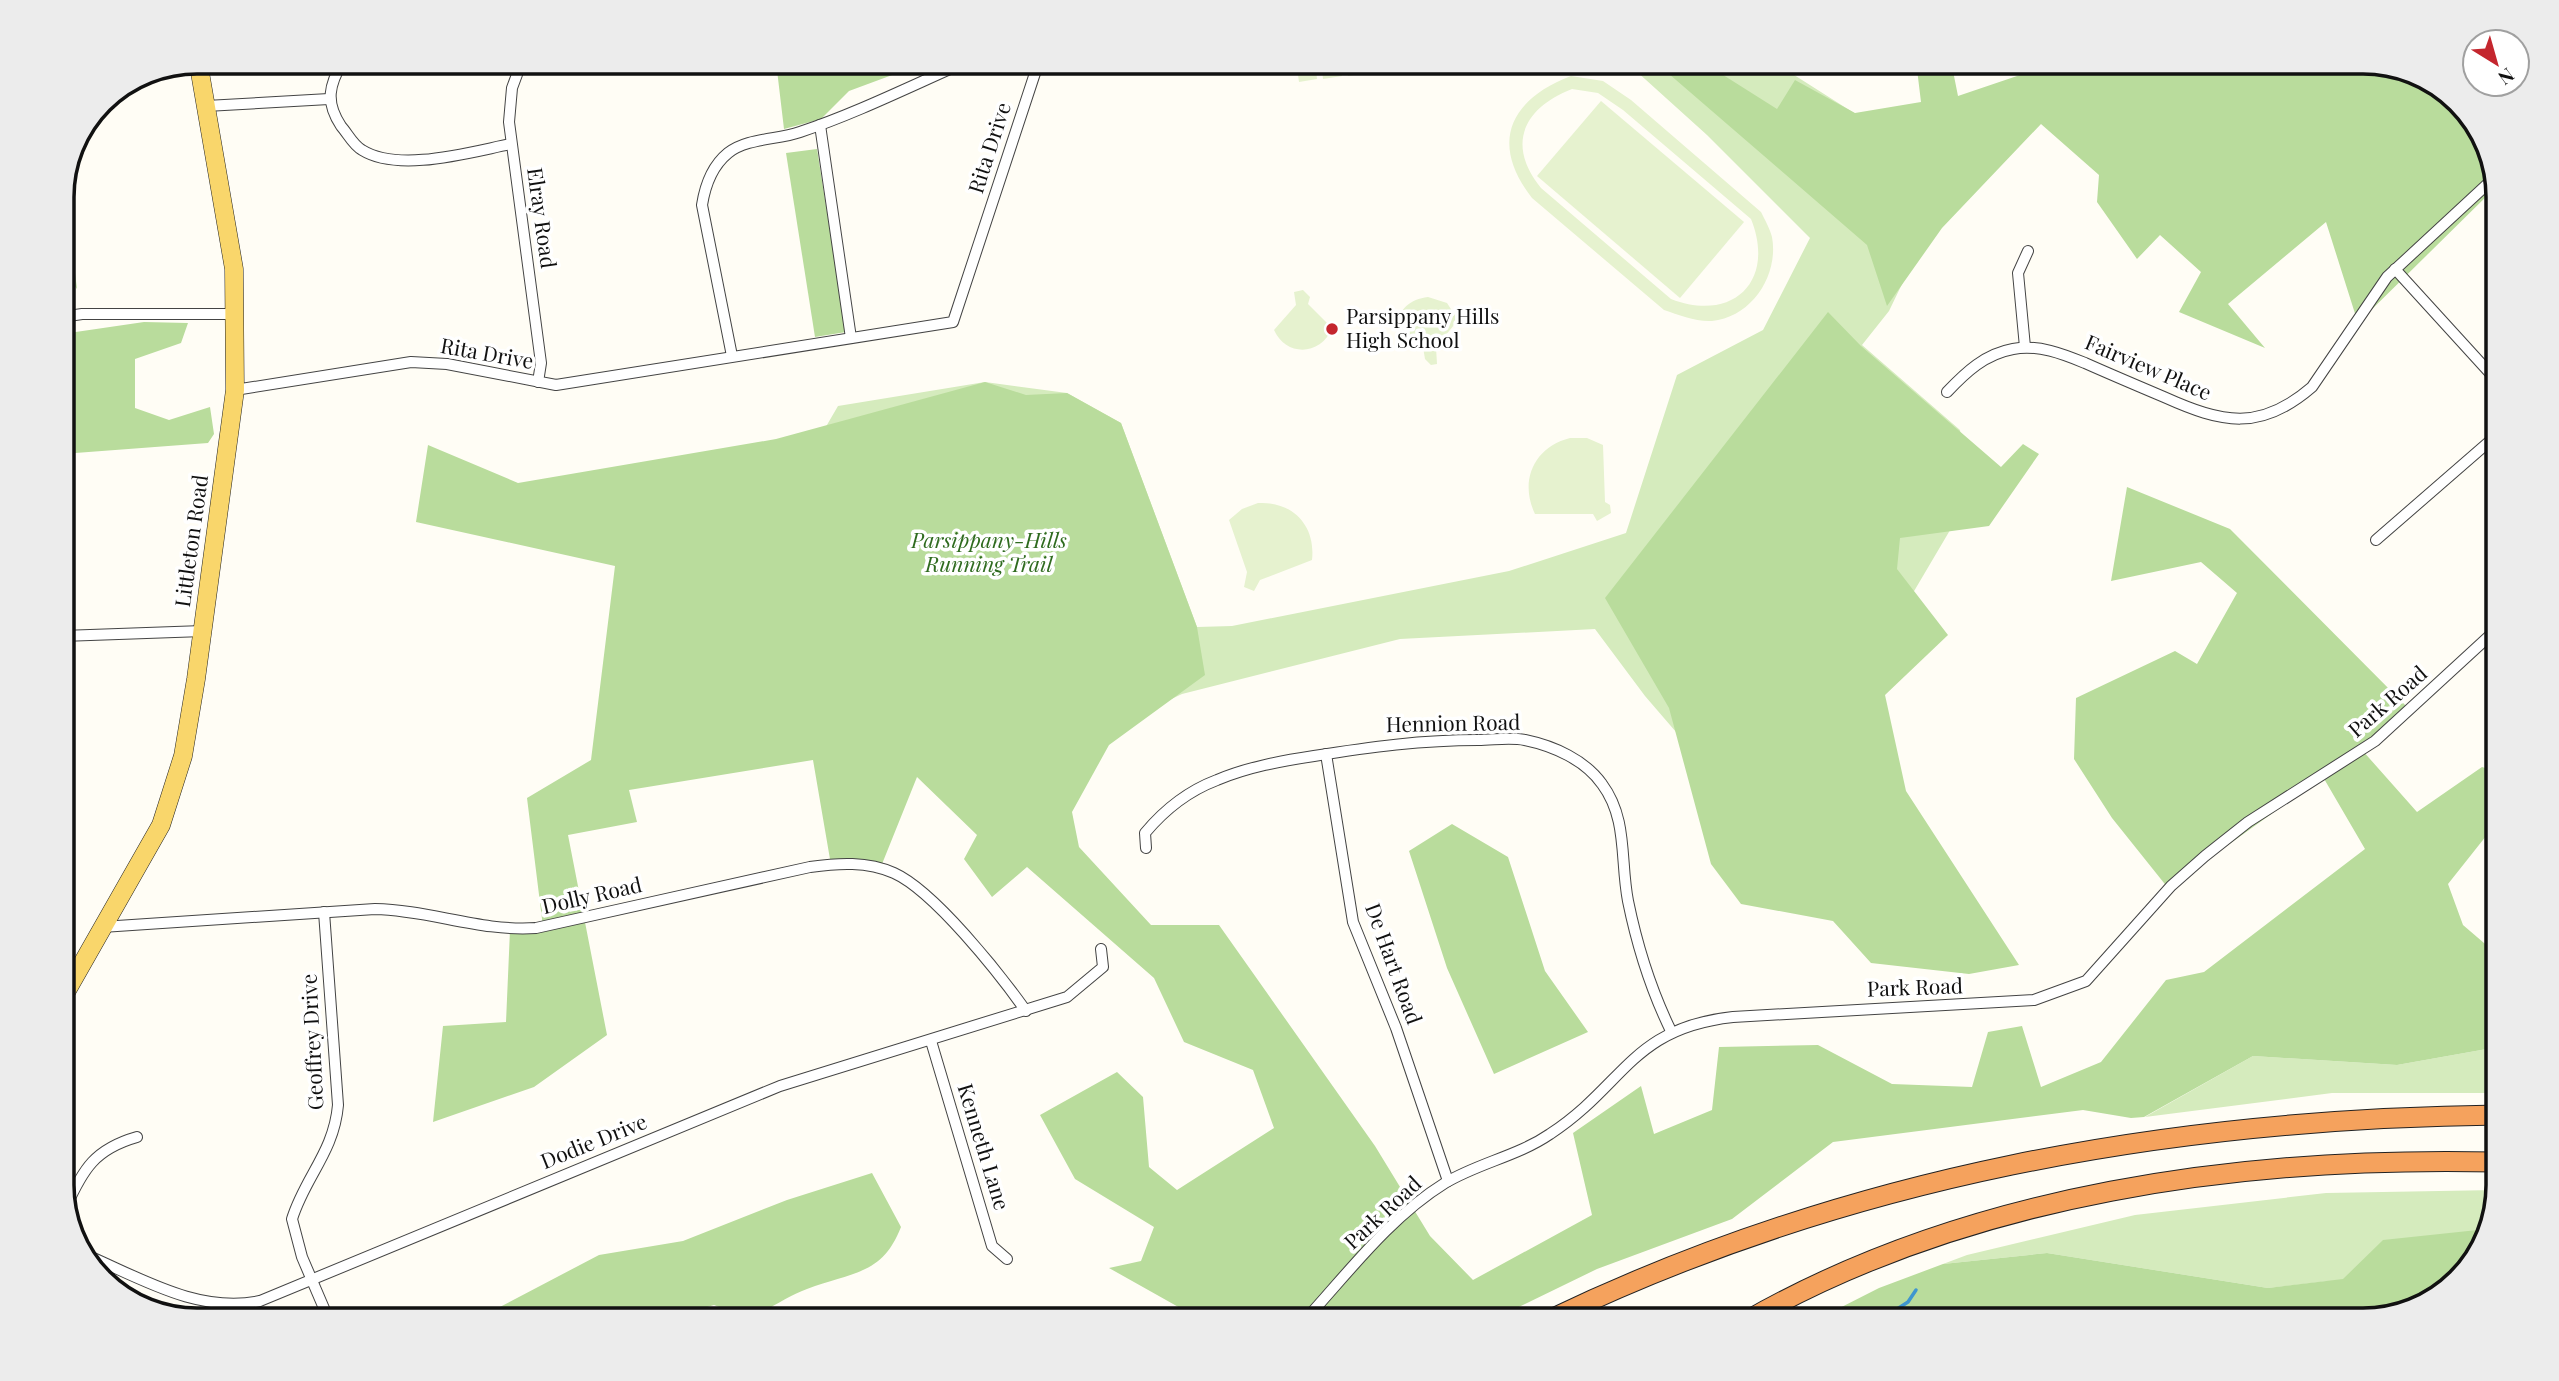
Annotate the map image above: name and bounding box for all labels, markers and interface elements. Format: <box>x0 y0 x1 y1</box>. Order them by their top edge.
north arrow <box>2461 28 2531 98</box>
text: N <box>2493 63 2520 92</box>
street label: Rita Drive <box>960 98 1016 196</box>
street label: Elray Road <box>522 166 564 270</box>
place label: Parsippany Hills High School <box>1346 301 1499 353</box>
marker: Parsippany Hills High School <box>1324 321 1340 337</box>
street label: Fairview Place <box>2081 327 2216 405</box>
street label: Rita Drive <box>439 330 536 374</box>
street label: Littleton Road <box>167 473 213 609</box>
park label: Parsippany-Hills Running Trail <box>910 525 1067 577</box>
street label: Park Road <box>2341 658 2432 742</box>
street label: Hennion Road <box>1386 707 1520 737</box>
street label: Dolly Road <box>539 869 644 919</box>
street label: De Hart Road <box>1360 899 1430 1028</box>
street label: Park Road <box>1867 970 1963 1002</box>
street label: Geoffrey Drive <box>293 973 329 1111</box>
street label: Kenneth Lane <box>952 1080 1017 1213</box>
street label: Dodie Drive <box>536 1106 651 1174</box>
street label: Park Road <box>1337 1169 1426 1254</box>

